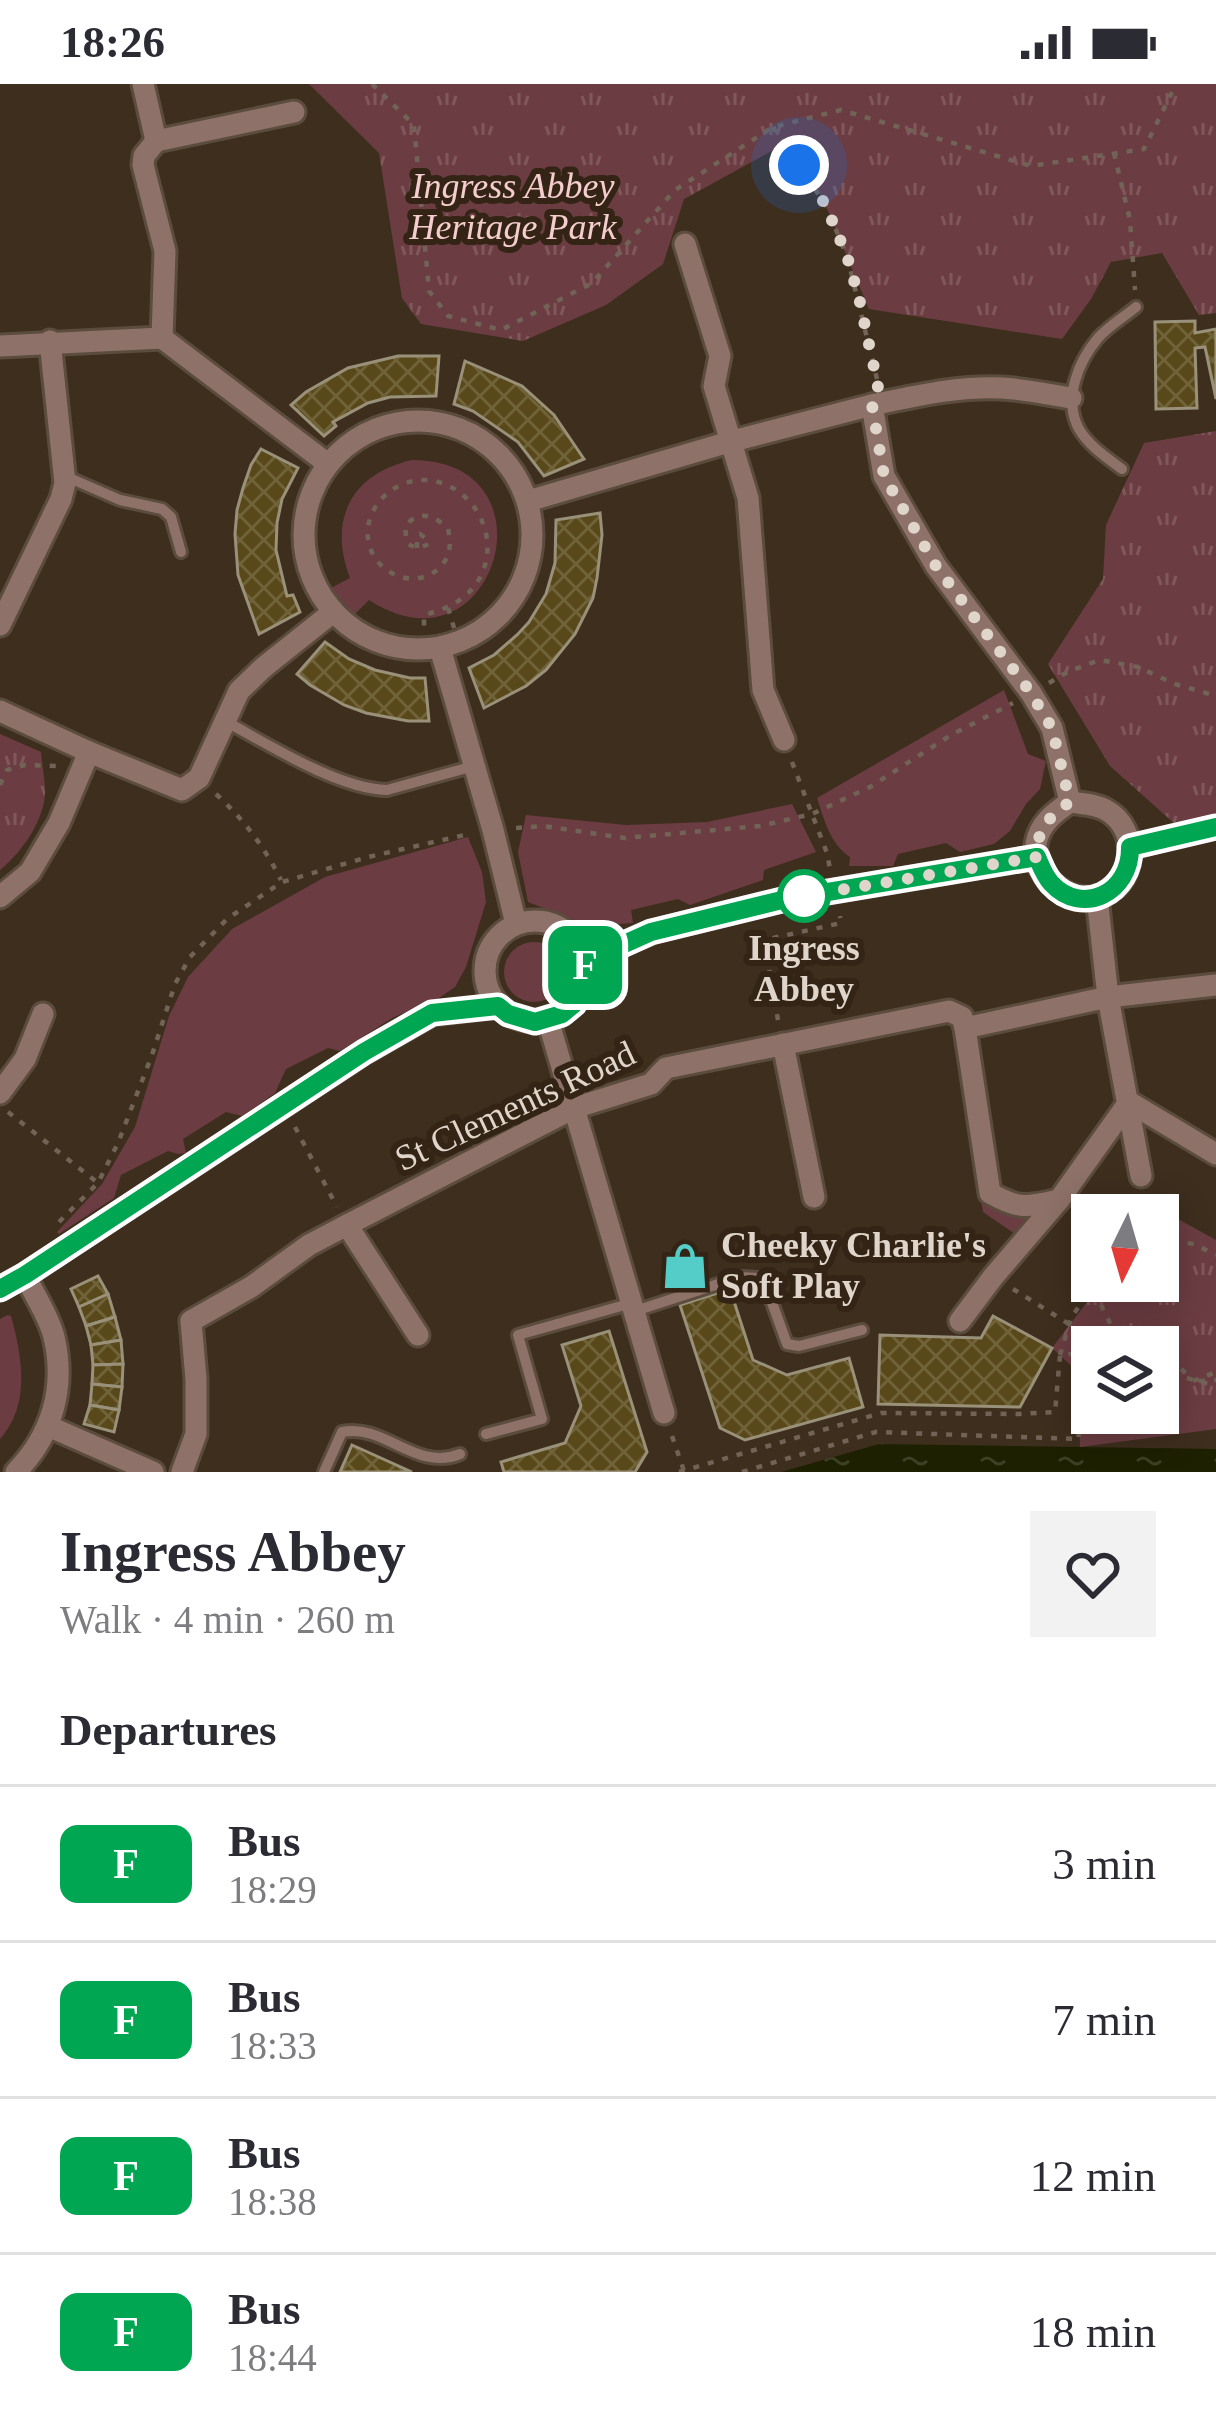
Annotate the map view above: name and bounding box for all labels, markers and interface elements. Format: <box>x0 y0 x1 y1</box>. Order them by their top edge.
text: 18:26 <box>60 17 165 67</box>
your location <box>769 135 829 195</box>
park label: Ingress Abbey Heritage Park <box>409 166 617 247</box>
marker: Ingress Abbey <box>779 871 829 921</box>
line badge: F <box>546 926 624 1004</box>
place label: Ingress Abbey <box>748 928 860 1009</box>
text: F <box>572 942 598 988</box>
street label: St Clements Road <box>389 1033 641 1179</box>
north arrow <box>1071 1194 1179 1302</box>
map controls <box>1071 1194 1179 1434</box>
place label: Cheeky Charlie's Soft Play <box>721 1225 986 1306</box>
shop icon: Cheeky Charlie's Soft Play <box>660 1241 710 1291</box>
button: layers <box>1071 1326 1179 1434</box>
button: heart <box>1030 1511 1156 1637</box>
text: Ingress Abbey <box>60 1520 406 1583</box>
text: Walk · 4 min · 260 m <box>60 1598 395 1641</box>
text: Departures <box>60 1705 277 1755</box>
text: Bus <box>228 1816 301 1866</box>
text: 3 min <box>1052 1839 1156 1889</box>
text: F <box>113 1841 139 1887</box>
text: 18:29 <box>228 1868 317 1911</box>
text: Bus <box>228 1972 301 2022</box>
text: 7 min <box>1052 1995 1156 2045</box>
text: F <box>113 1997 139 2043</box>
text: 18:33 <box>228 2024 317 2067</box>
text: Bus <box>228 2128 301 2178</box>
text: 12 min <box>1030 2151 1156 2201</box>
text: F <box>113 2153 139 2199</box>
text: 18:38 <box>228 2180 317 2223</box>
text: Bus <box>228 2284 301 2334</box>
text: 18 min <box>1030 2307 1156 2357</box>
text: F <box>113 2309 139 2355</box>
text: 18:44 <box>228 2336 317 2379</box>

